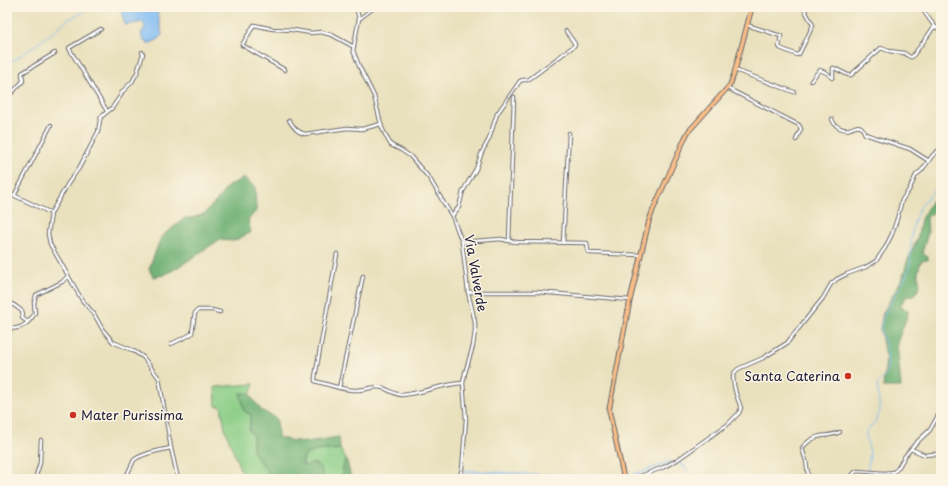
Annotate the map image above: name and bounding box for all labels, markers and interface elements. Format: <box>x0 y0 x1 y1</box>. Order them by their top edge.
street label: Via Valverde <box>460 233 493 313</box>
place label: Santa Caterina <box>744 366 841 385</box>
marker: Santa Caterina <box>843 371 853 381</box>
place label: Mater Purissima <box>81 405 184 424</box>
marker: Mater Purissima <box>68 410 78 420</box>

